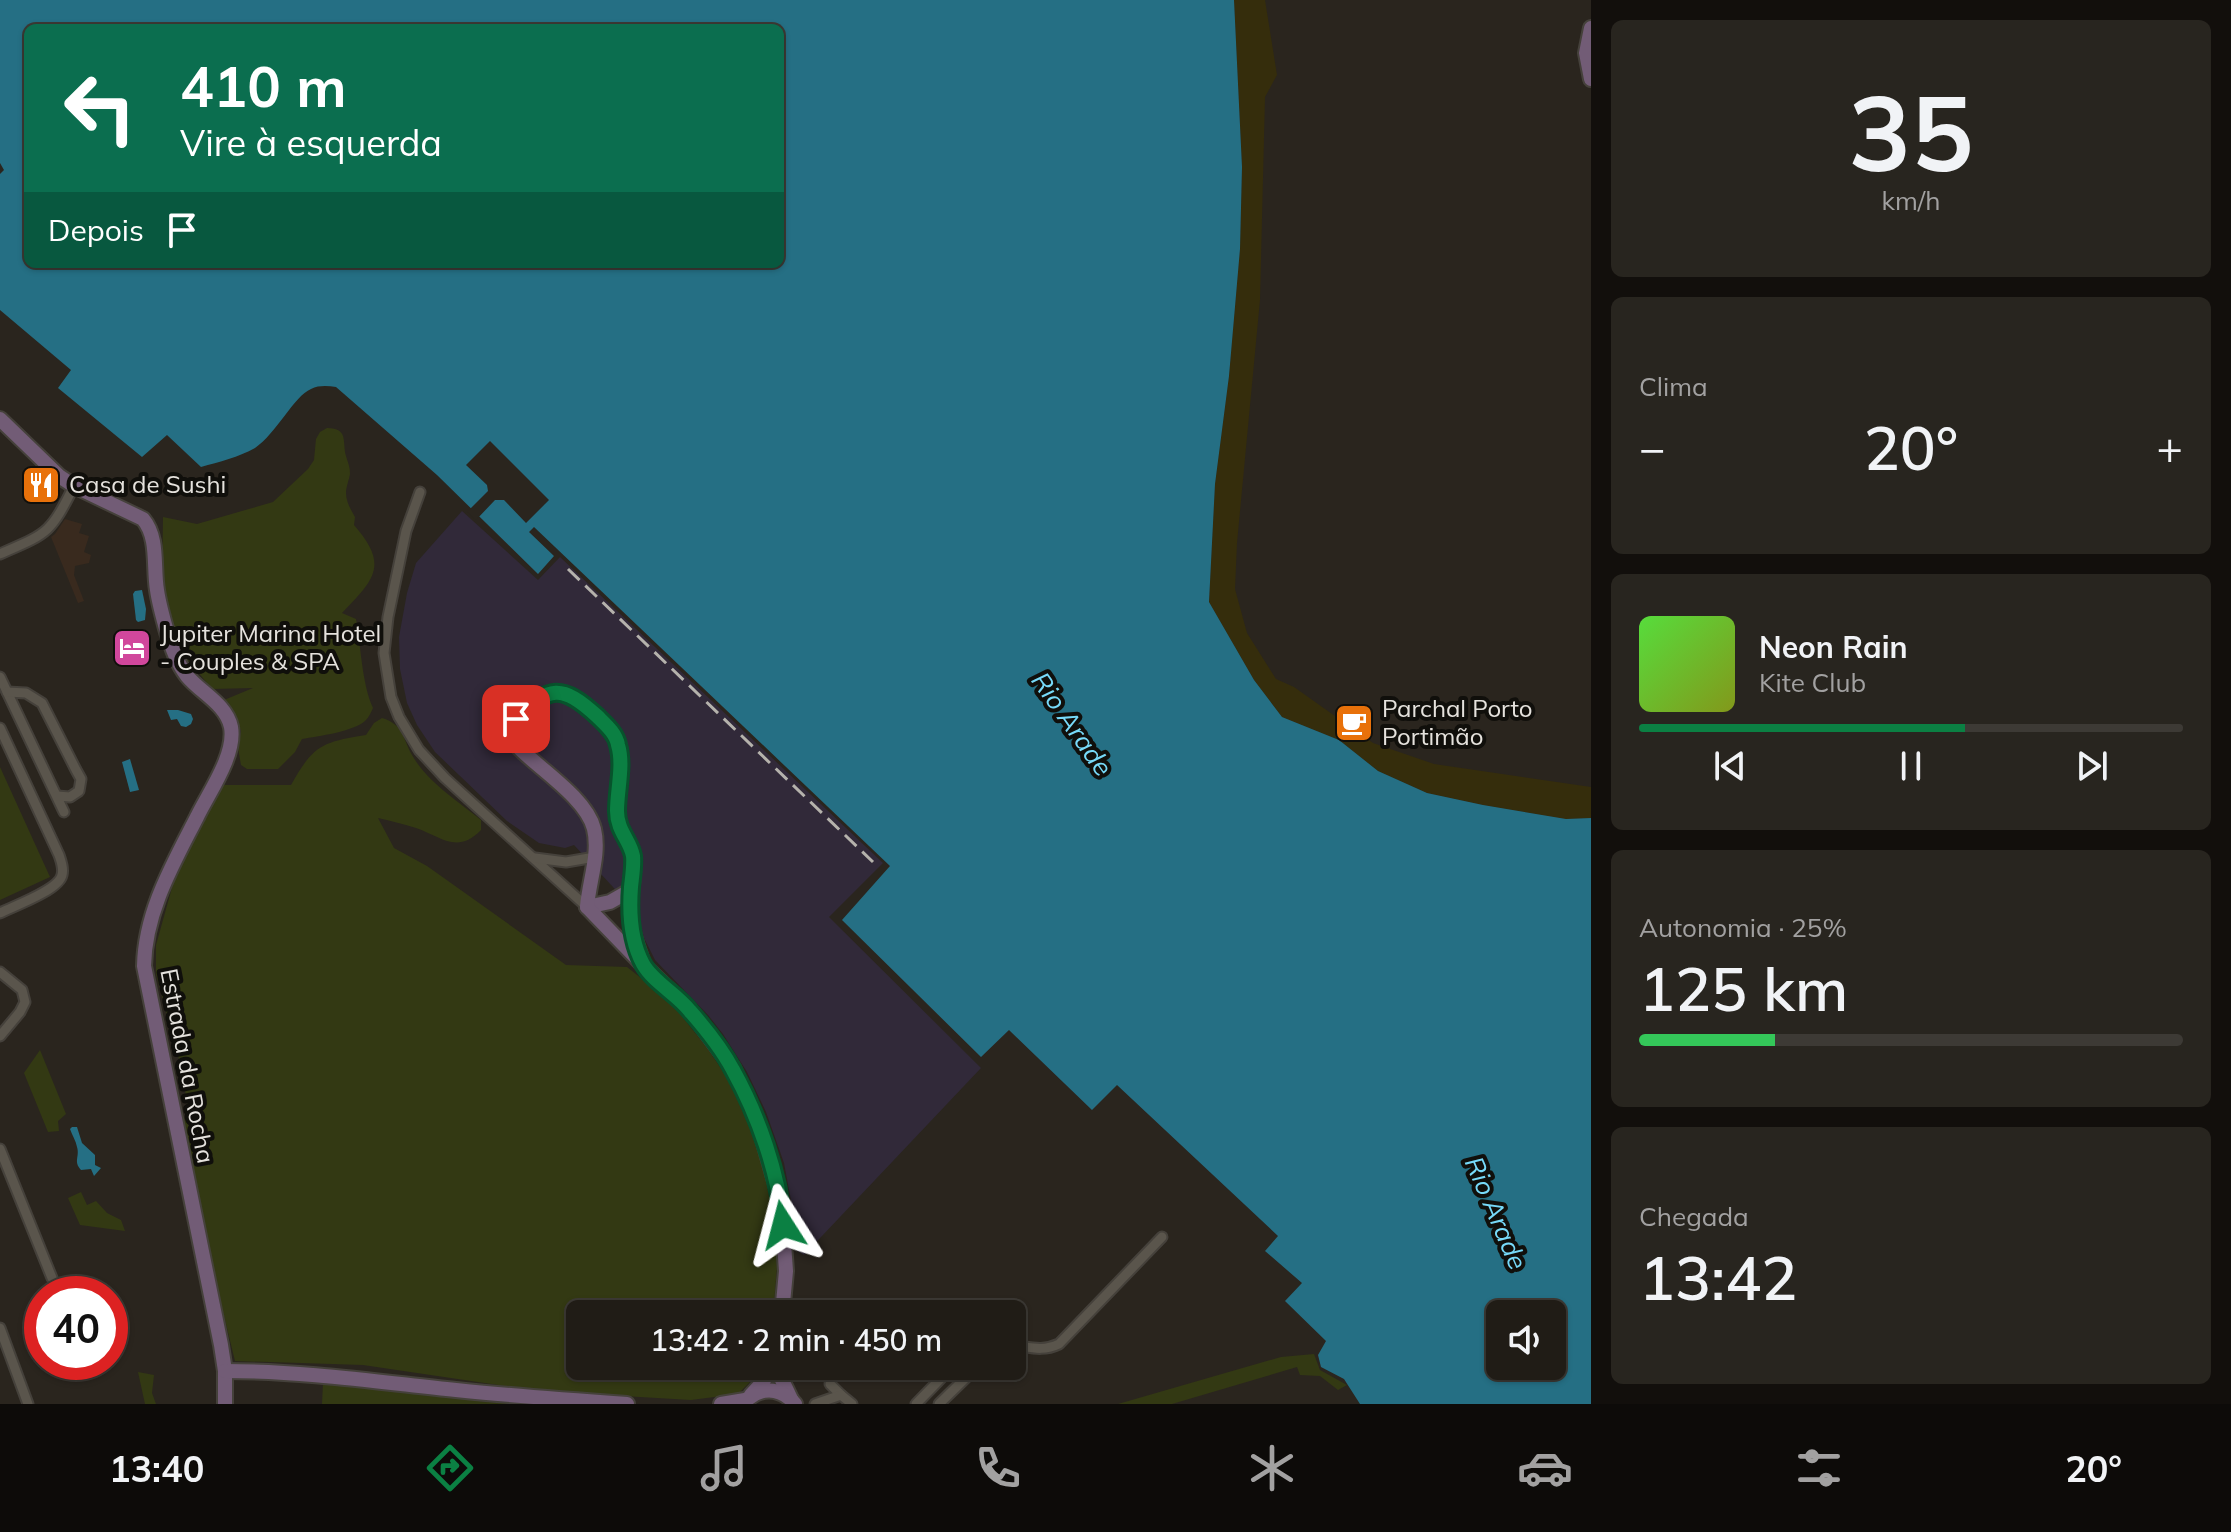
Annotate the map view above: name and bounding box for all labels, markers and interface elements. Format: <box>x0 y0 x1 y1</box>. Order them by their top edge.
text: 410 m <box>180 51 347 121</box>
icon: left <box>48 56 152 160</box>
text: 35 <box>1849 66 1973 197</box>
text: Vire à esquerda <box>180 120 442 165</box>
text: km/h <box>1882 184 1940 217</box>
icon: arrive <box>160 208 204 252</box>
text: Depois <box>48 211 144 249</box>
text: Clima <box>1639 370 1708 403</box>
text: 20° <box>1864 410 1958 485</box>
text: − <box>1639 420 1665 475</box>
text: + <box>2157 420 2183 475</box>
restaurant icon: Casa de Sushi <box>20 464 62 506</box>
place label: Casa de Sushi <box>69 469 226 499</box>
place label: Jupiter Marina Hotel - Couples & SPA <box>160 618 381 676</box>
hotel icon: Jupiter Marina Hotel - Couples & SPA <box>111 627 153 669</box>
text: Neon Rain <box>1759 628 1908 666</box>
water label: Rio Arade <box>1025 665 1120 782</box>
text: Kite Club <box>1759 666 1866 699</box>
pin <box>482 685 550 753</box>
place label: Parchal Porto Portimão <box>1382 693 1532 751</box>
icon: arrive <box>494 697 538 741</box>
cafe icon: Parchal Porto Portimão <box>1333 702 1375 744</box>
icon: previous <box>1708 744 1752 788</box>
icon: pause <box>1889 744 1933 788</box>
icon: next <box>2070 744 2114 788</box>
text: Autonomia · 25% <box>1639 911 1847 944</box>
text: 125 km <box>1639 951 1848 1026</box>
street label: Estrada da Rocha <box>154 966 222 1166</box>
water label: Rio Arade <box>1458 1151 1535 1274</box>
position arrow <box>741 1183 825 1267</box>
text: Chegada <box>1639 1200 1749 1233</box>
text: 13:42 <box>1639 1240 1797 1315</box>
speed limit sign: 40 <box>24 1276 128 1380</box>
map controls <box>1486 1300 1566 1380</box>
button: sound <box>1486 1300 1566 1380</box>
text: 13:42 · 2 min · 450 m <box>650 1321 942 1359</box>
icon: directions <box>422 1440 478 1496</box>
icon: music <box>696 1440 752 1496</box>
icon: phone <box>970 1440 1026 1496</box>
icon: climate <box>1244 1440 1300 1496</box>
icon: car <box>1517 1440 1573 1496</box>
icon: filters <box>1791 1440 1847 1496</box>
text: 13:40 <box>109 1446 204 1491</box>
text: 20° <box>2065 1446 2122 1491</box>

